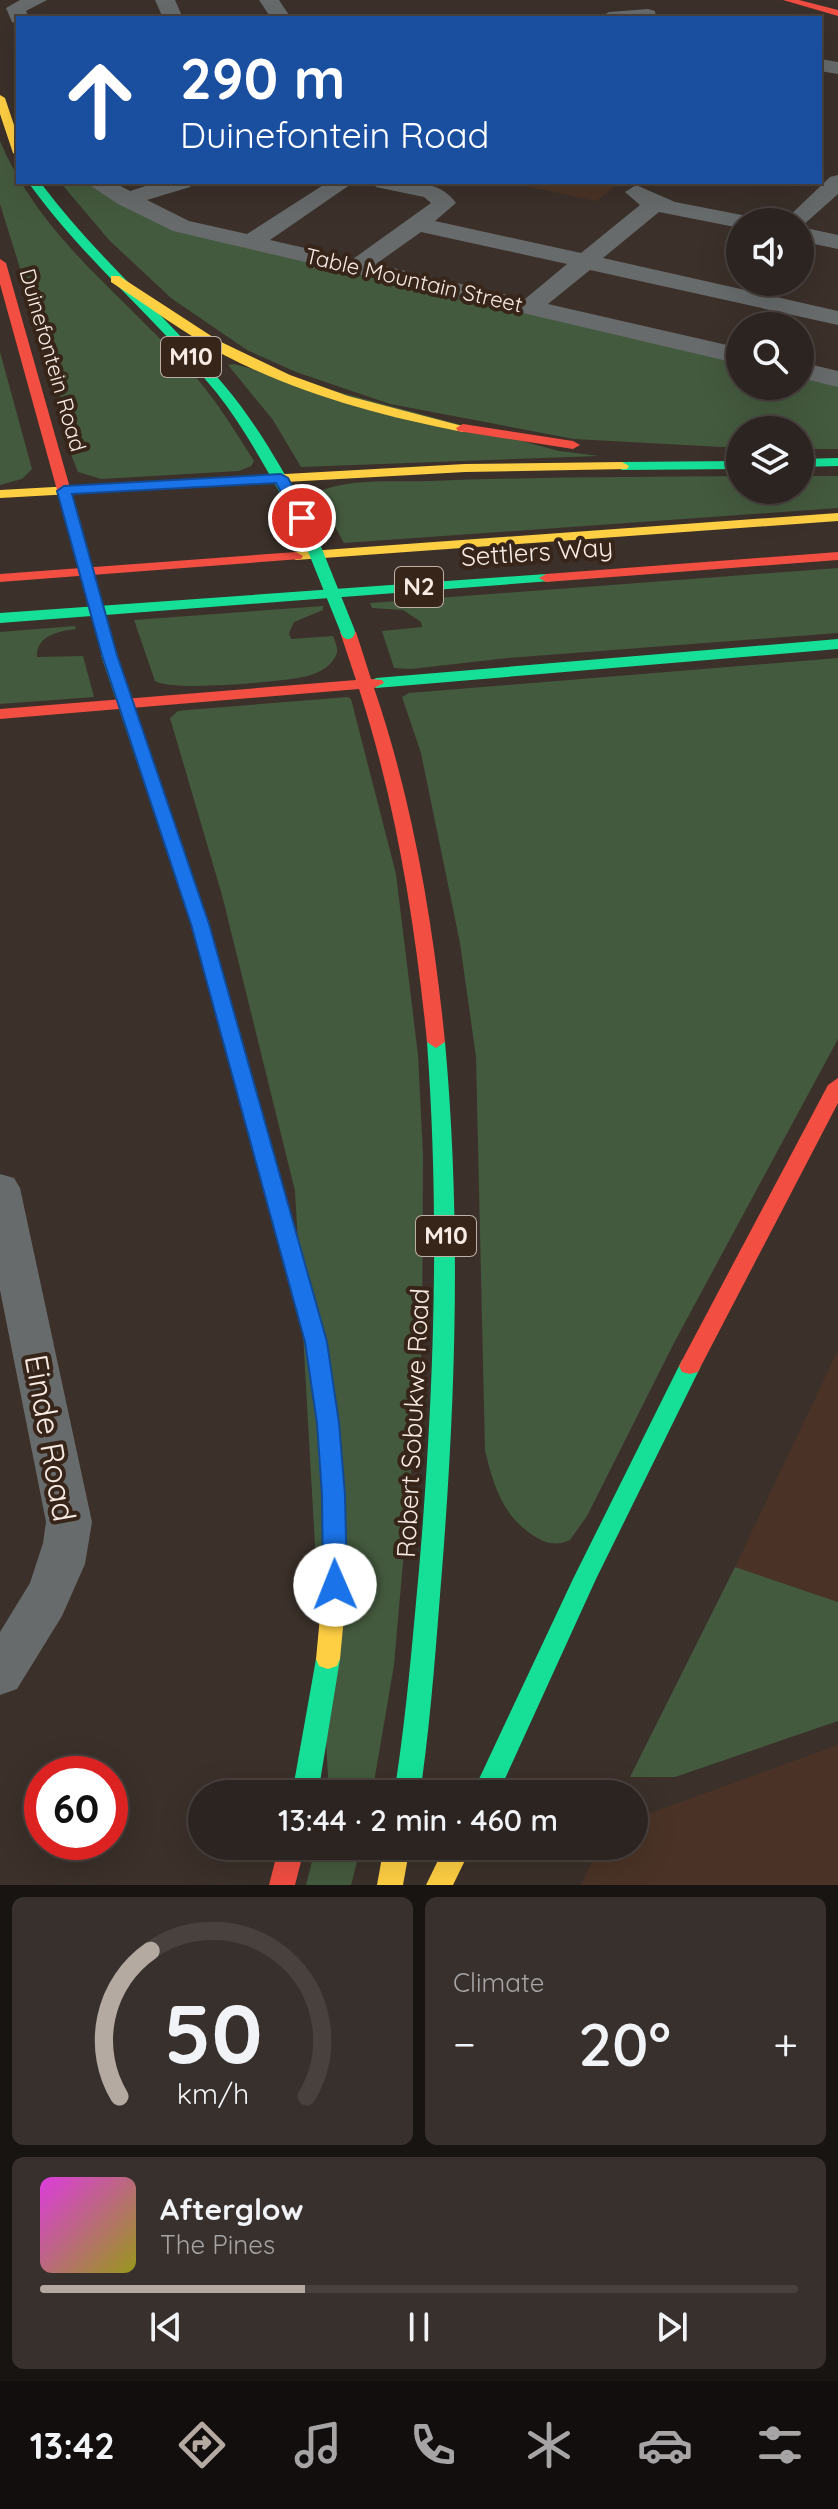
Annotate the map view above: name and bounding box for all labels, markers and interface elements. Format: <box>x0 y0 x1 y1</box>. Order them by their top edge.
text: 290 m <box>180 43 345 113</box>
icon: ahead <box>48 48 152 152</box>
text: Duinefontein Road <box>180 112 489 157</box>
map controls <box>726 208 814 504</box>
button: sound <box>726 208 814 296</box>
street label: Table Mountain Street <box>303 241 525 319</box>
street label: Duinefontein Road <box>13 265 93 455</box>
button: search <box>726 312 814 400</box>
road number: M10 <box>161 337 221 377</box>
button: layers <box>726 416 814 504</box>
pin <box>268 484 336 552</box>
icon: arrive <box>280 496 324 540</box>
street label: Settlers Way <box>460 530 614 573</box>
road number: N2 <box>395 567 443 607</box>
road number: M10 <box>416 1216 476 1256</box>
street label: Robert Sobukwe Road <box>389 1287 436 1559</box>
street label: Einde Road <box>17 1351 85 1525</box>
position arrow <box>293 1543 377 1627</box>
speed limit sign: 60 <box>24 1756 128 1860</box>
text: 13:44 · 2 min · 460 m <box>278 1801 558 1839</box>
text: Climate <box>453 1966 544 1999</box>
text: 50 <box>163 1980 262 2084</box>
text: 20° <box>578 2006 671 2081</box>
text: − <box>453 2016 476 2071</box>
text: + <box>773 2016 798 2071</box>
text: km/h <box>176 2075 249 2111</box>
text: Afterglow <box>160 2190 303 2228</box>
text: The Pines <box>160 2228 275 2261</box>
icon: previous <box>144 2305 188 2349</box>
icon: pause <box>397 2305 441 2349</box>
icon: next <box>650 2305 694 2349</box>
icon: directions <box>174 2417 230 2473</box>
icon: music <box>290 2417 346 2473</box>
icon: phone <box>405 2417 461 2473</box>
icon: climate <box>521 2417 577 2473</box>
icon: car <box>637 2417 693 2473</box>
icon: filters <box>752 2417 808 2473</box>
text: 13:42 <box>30 2423 115 2468</box>

